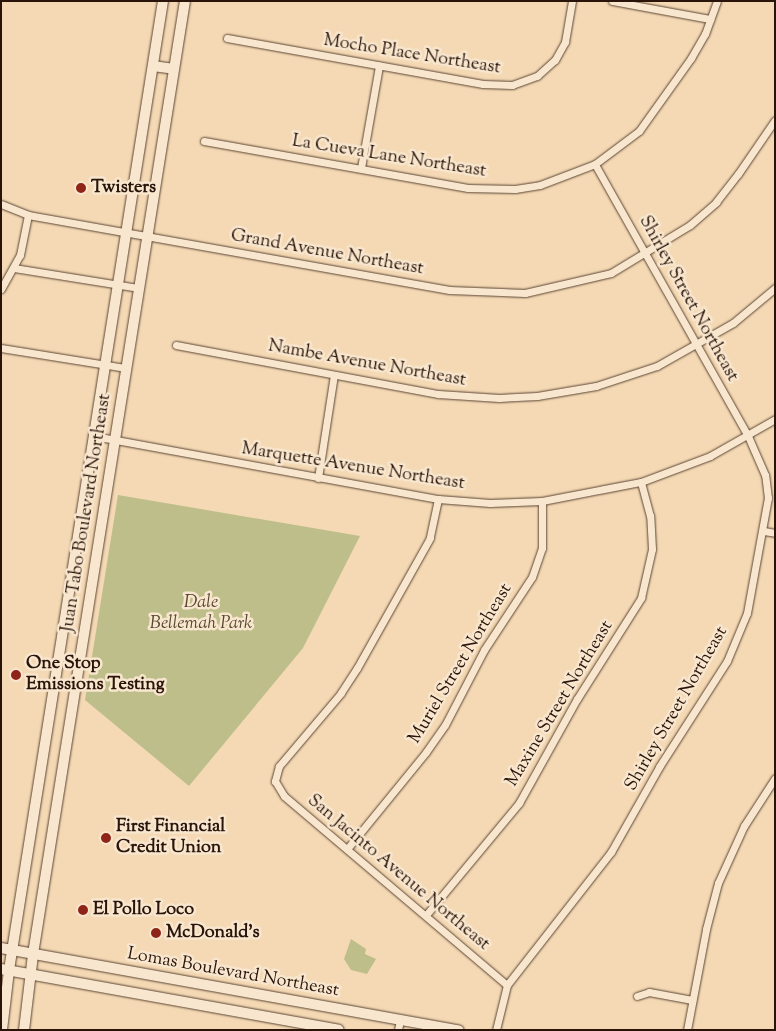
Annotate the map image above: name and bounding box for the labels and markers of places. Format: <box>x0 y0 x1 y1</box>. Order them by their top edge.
place label: Twisters <box>91 177 156 199</box>
marker: Twisters <box>75 182 87 194</box>
place label: One Stop Emissions Testing <box>26 654 164 696</box>
marker: One Stop Emissions Testing <box>10 669 22 681</box>
place label: First Financial Credit Union <box>116 817 225 860</box>
marker: First Financial Credit Union <box>100 832 112 844</box>
place label: El Pollo Loco <box>93 899 194 921</box>
marker: El Pollo Loco <box>77 904 89 916</box>
place label: McDonald's <box>166 922 260 944</box>
marker: McDonald's <box>150 927 162 939</box>

